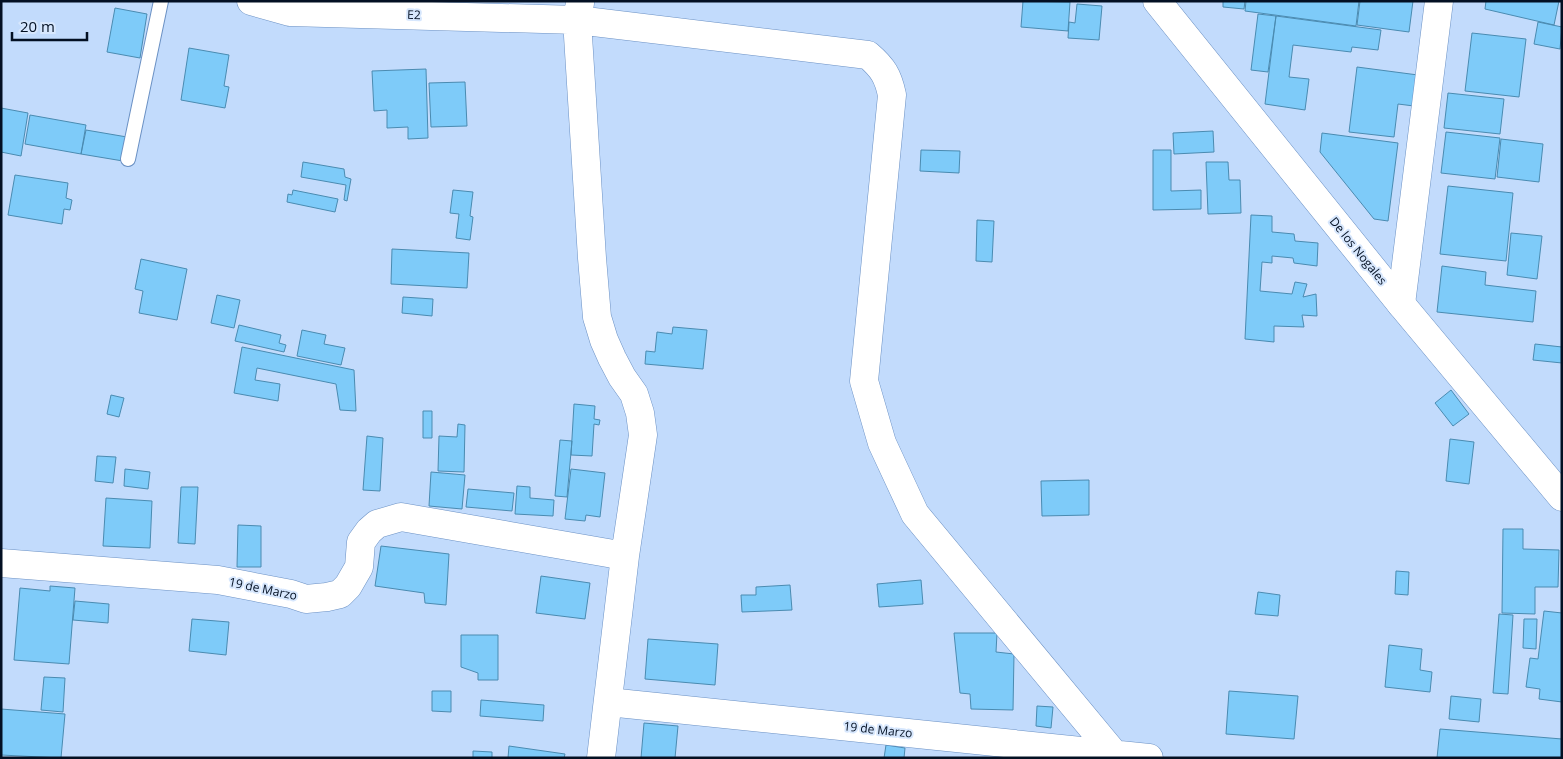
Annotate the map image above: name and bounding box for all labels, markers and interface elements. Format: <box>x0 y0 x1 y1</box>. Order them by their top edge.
street label: E2 <box>407 6 421 23</box>
scale bar <box>12 10 88 42</box>
text: 20 m <box>20 16 55 36</box>
street label: De los Nogales <box>1326 213 1391 288</box>
street label: 19 de Marzo <box>227 573 299 604</box>
street label: 19 de Marzo <box>843 717 913 742</box>

